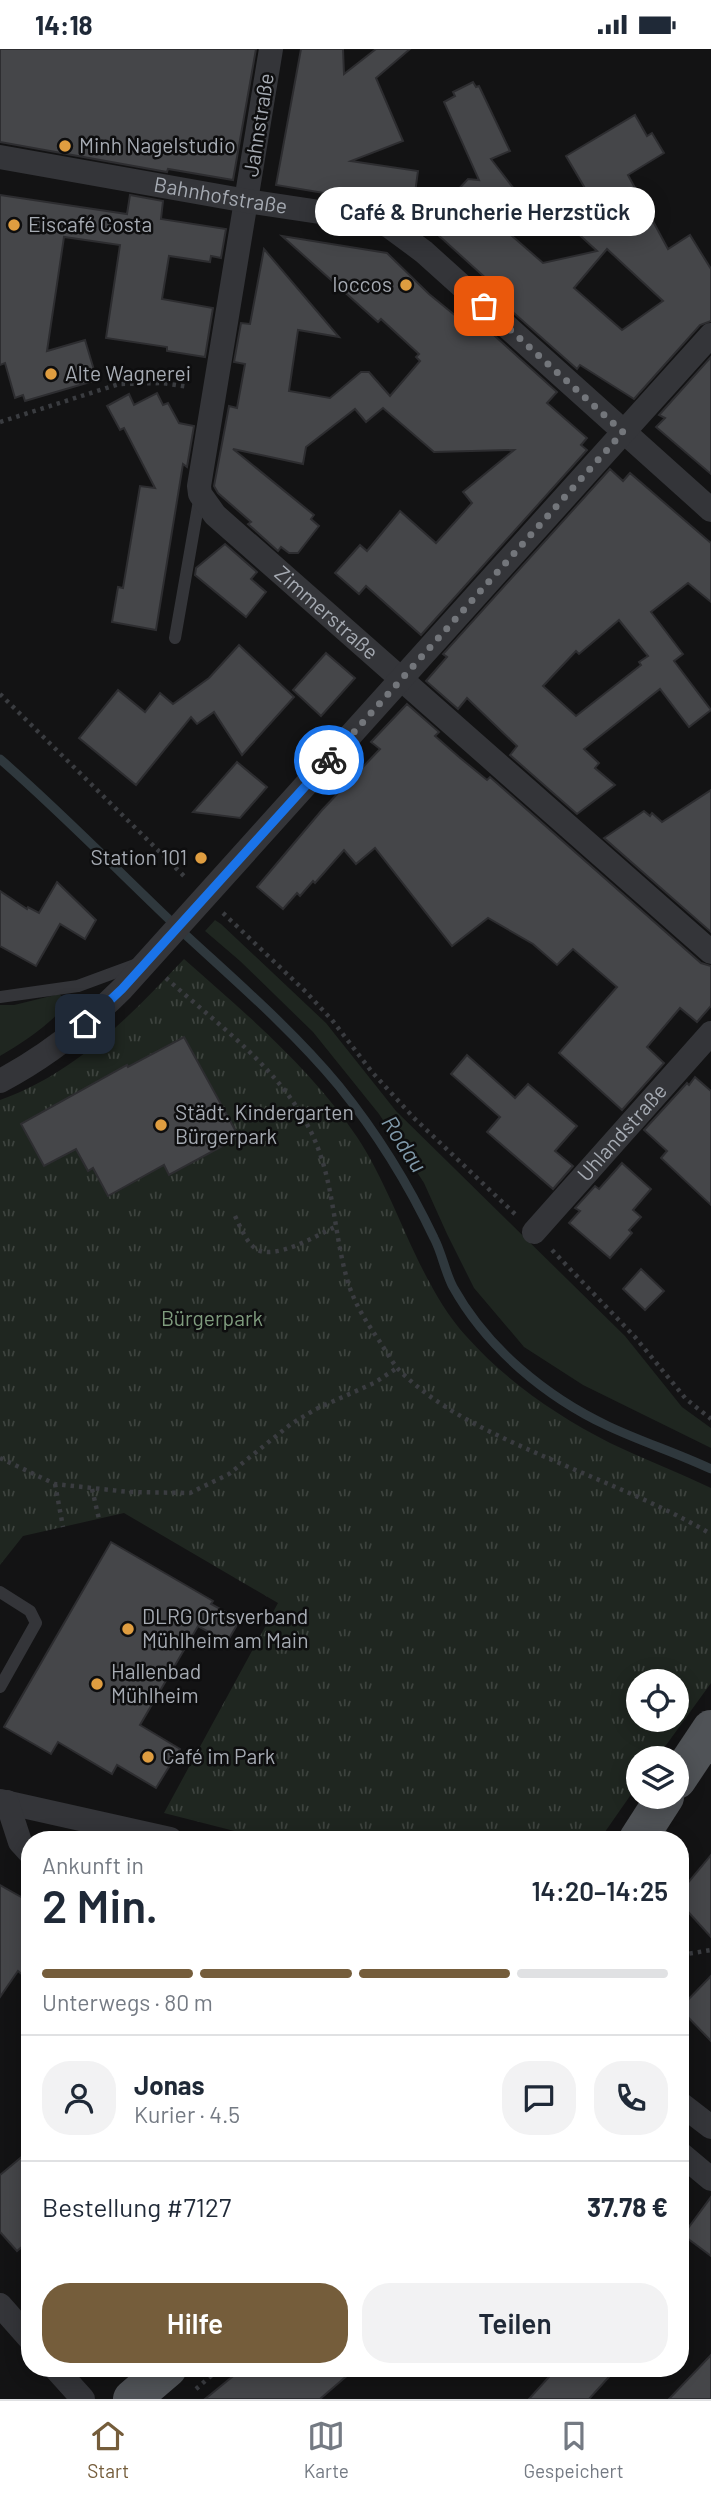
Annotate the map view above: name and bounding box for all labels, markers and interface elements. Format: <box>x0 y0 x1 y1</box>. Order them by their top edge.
text: 14:18 <box>35 9 93 40</box>
street label: Jahnstraße <box>237 71 278 178</box>
place label: Minh Nagelstudio <box>79 132 236 157</box>
marker: Minh Nagelstudio <box>57 138 73 154</box>
street label: Bahnhofstraße <box>152 171 289 218</box>
callout: Café & Bruncherie Herzstück <box>314 187 654 236</box>
text: Café & Bruncherie Herzstück <box>340 197 630 225</box>
place label: Eiscafé Costa <box>28 211 152 236</box>
marker: Eiscafé Costa <box>6 217 22 233</box>
place label: loccos <box>332 271 392 296</box>
pin <box>454 276 514 336</box>
marker: loccos <box>398 277 414 293</box>
icon: bag <box>465 287 503 325</box>
place label: Alte Wagnerei <box>65 360 191 385</box>
marker: Alte Wagnerei <box>43 366 59 382</box>
street label: Zimmerstraße <box>270 560 384 664</box>
courier <box>294 725 364 795</box>
icon: bike <box>310 741 348 779</box>
place label: Station 101 <box>91 844 187 869</box>
marker: Station 101 <box>193 850 209 866</box>
pin <box>55 994 115 1054</box>
icon: home <box>66 1005 104 1043</box>
street label: Uhlandstraße <box>571 1078 671 1186</box>
place label: Städt. Kindergarten Bürgerpark <box>175 1099 354 1148</box>
water label: Rodau <box>376 1110 433 1177</box>
marker: Städt. Kindergarten Bürgerpark <box>153 1117 169 1133</box>
park label: Bürgerpark <box>161 1305 263 1330</box>
place label: DLRG Ortsverband Mühlheim am Main <box>142 1603 309 1652</box>
marker: DLRG Ortsverband Mühlheim am Main <box>120 1621 136 1637</box>
place label: Hallenbad Mühlheim <box>111 1658 201 1707</box>
map controls <box>626 1669 689 1809</box>
button: locate <box>626 1669 689 1732</box>
marker: Hallenbad Mühlheim <box>89 1676 105 1692</box>
place label: Café im Park <box>162 1743 275 1768</box>
button: layers <box>626 1746 689 1809</box>
marker: Café im Park <box>140 1749 156 1765</box>
text: Ankunft in <box>42 1851 144 1879</box>
text: 14:20–14:25 <box>531 1875 668 1906</box>
text: 2 Min. <box>42 1877 158 1932</box>
text: Unterwegs · 80 m <box>42 1988 213 2016</box>
button: person <box>42 2061 116 2135</box>
button: chat <box>502 2061 576 2135</box>
button: phone <box>594 2061 668 2135</box>
text: Jonas <box>134 2069 205 2100</box>
text: Kurier · 4.5 <box>134 2100 240 2128</box>
text: Bestellung #7127 <box>42 2191 231 2222</box>
text: 37.78 € <box>587 2191 668 2222</box>
button: Hilfe <box>42 2283 348 2363</box>
button: Teilen <box>362 2283 668 2363</box>
tab: Start <box>87 2417 129 2482</box>
tab: Karte <box>304 2417 349 2482</box>
tab: Gespeichert <box>523 2417 624 2482</box>

